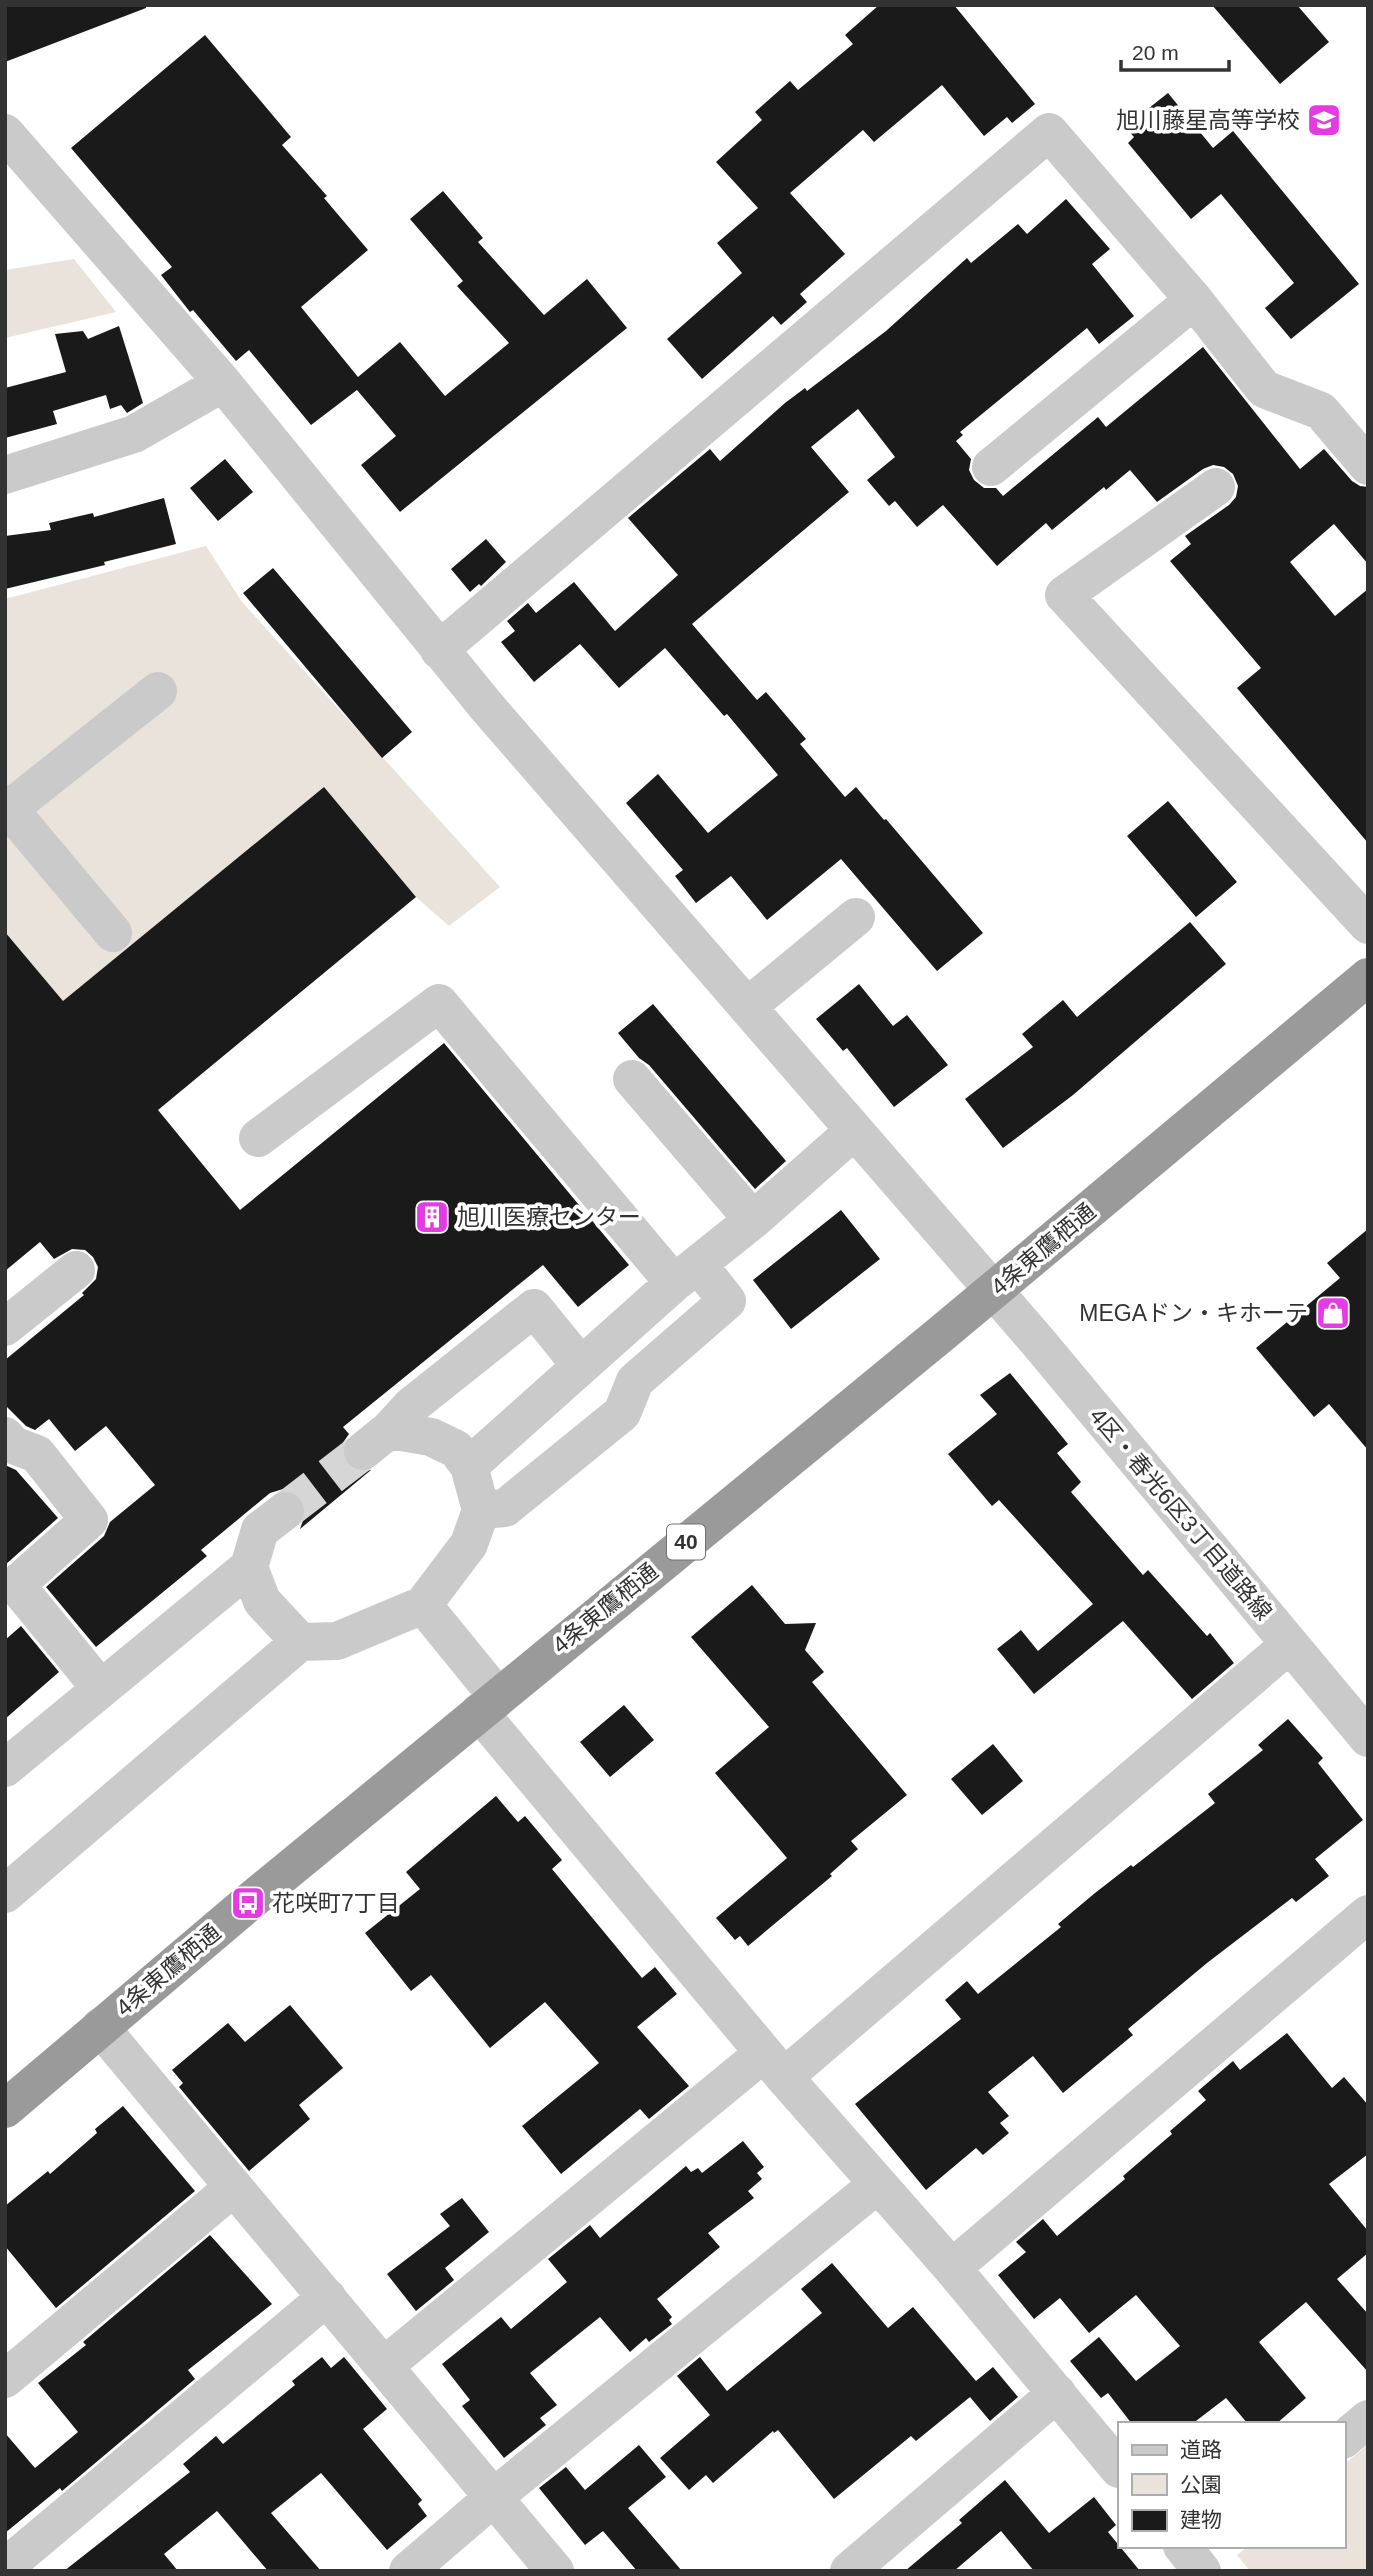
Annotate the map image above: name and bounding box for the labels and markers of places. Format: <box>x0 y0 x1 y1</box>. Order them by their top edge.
school or university icon: 旭川藤星高等学校 <box>1305 101 1343 139</box>
place label: 旭川藤星高等学校 <box>1116 107 1300 133</box>
building icon: 旭川医療センター <box>413 1198 451 1236</box>
place label: 旭川医療センター <box>457 1204 641 1230</box>
shop icon: MEGAドン・キホーテ <box>1314 1294 1352 1332</box>
place label: MEGAドン・キホーテ <box>1079 1300 1308 1326</box>
bus stop icon: 花咲町7丁目 <box>229 1884 267 1922</box>
place label: 花咲町7丁目 <box>272 1890 400 1916</box>

